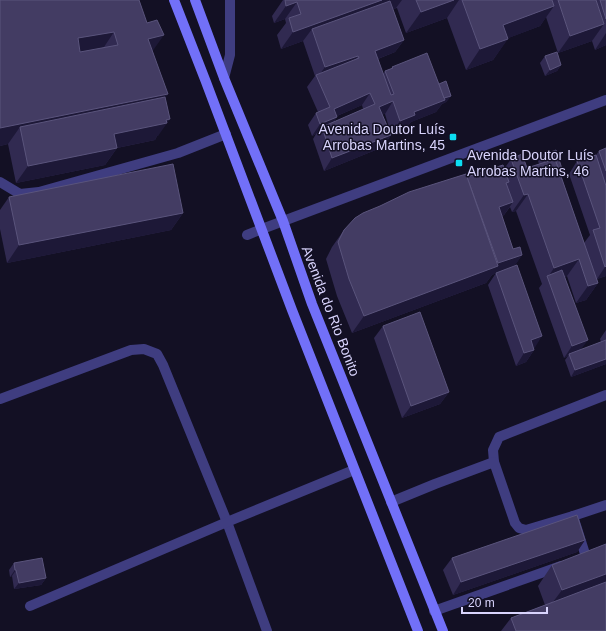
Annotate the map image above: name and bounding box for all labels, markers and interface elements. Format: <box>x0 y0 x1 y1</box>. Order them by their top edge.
place label: Avenida Doutor Luís Arrobas Martins, 45 <box>318 121 445 153</box>
marker: Avenida Doutor Luís Arrobas Martins, 45 <box>448 132 458 142</box>
place label: Avenida Doutor Luís Arrobas Martins, 46 <box>467 147 594 179</box>
marker: Avenida Doutor Luís Arrobas Martins, 46 <box>454 158 464 168</box>
street label: Avenida do Rio Bonito <box>299 244 363 379</box>
scale bar <box>462 589 547 615</box>
text: 20 m <box>468 596 495 610</box>

